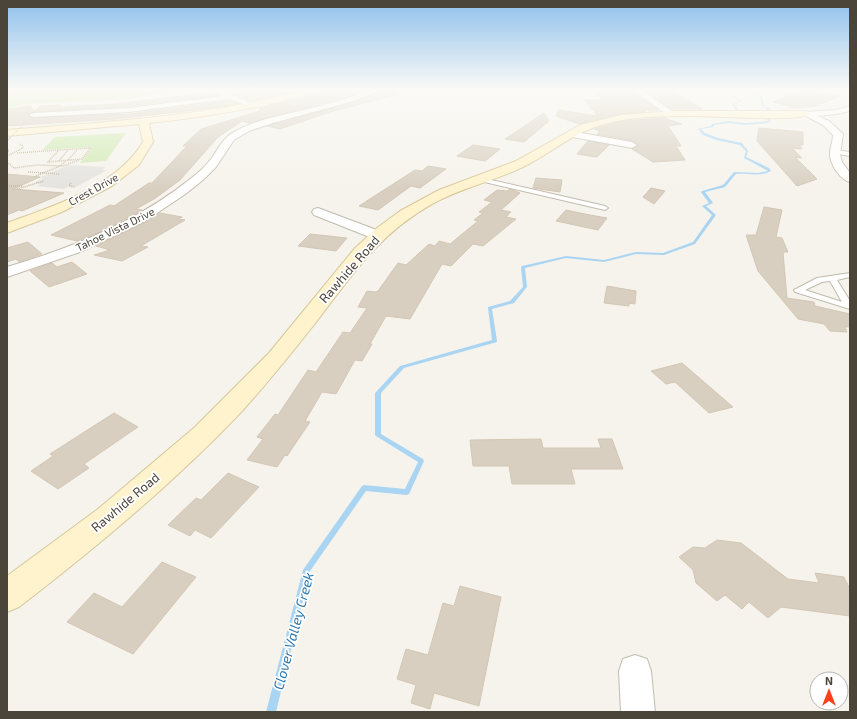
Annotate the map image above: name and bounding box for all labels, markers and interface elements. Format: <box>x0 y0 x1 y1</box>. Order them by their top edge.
street label: Crest Drive <box>66 170 120 208</box>
street label: Tahoe Vista Drive <box>74 204 157 254</box>
street label: Rawhide Road <box>315 232 383 306</box>
street label: Rawhide Road <box>88 469 162 535</box>
water label: Clover Valley Creek <box>269 570 317 692</box>
north arrow <box>809 671 849 711</box>
text: N <box>825 674 833 687</box>

